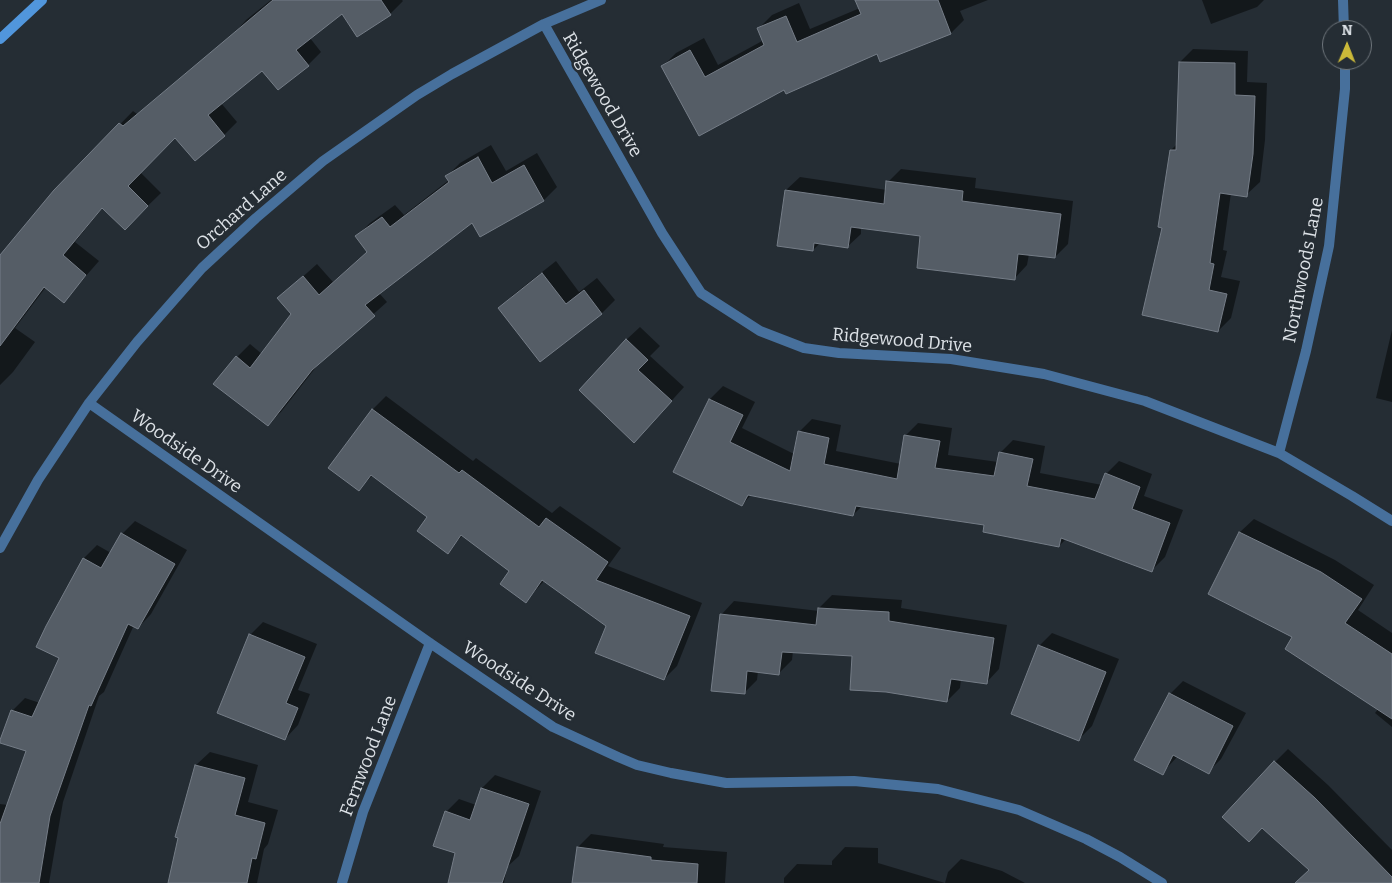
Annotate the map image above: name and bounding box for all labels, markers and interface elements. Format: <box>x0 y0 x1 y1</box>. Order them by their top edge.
north arrow <box>1322 20 1372 70</box>
text: N <box>1342 22 1353 39</box>
street label: Ridgewood Drive <box>558 29 646 161</box>
street label: Orchard Lane <box>192 165 292 255</box>
street label: Northwoods Lane <box>1279 195 1329 345</box>
street label: Ridgewood Drive <box>831 324 973 358</box>
street label: Woodside Drive <box>126 406 246 498</box>
street label: Woodside Drive <box>458 637 580 727</box>
street label: Fernwood Lane <box>336 693 402 819</box>

